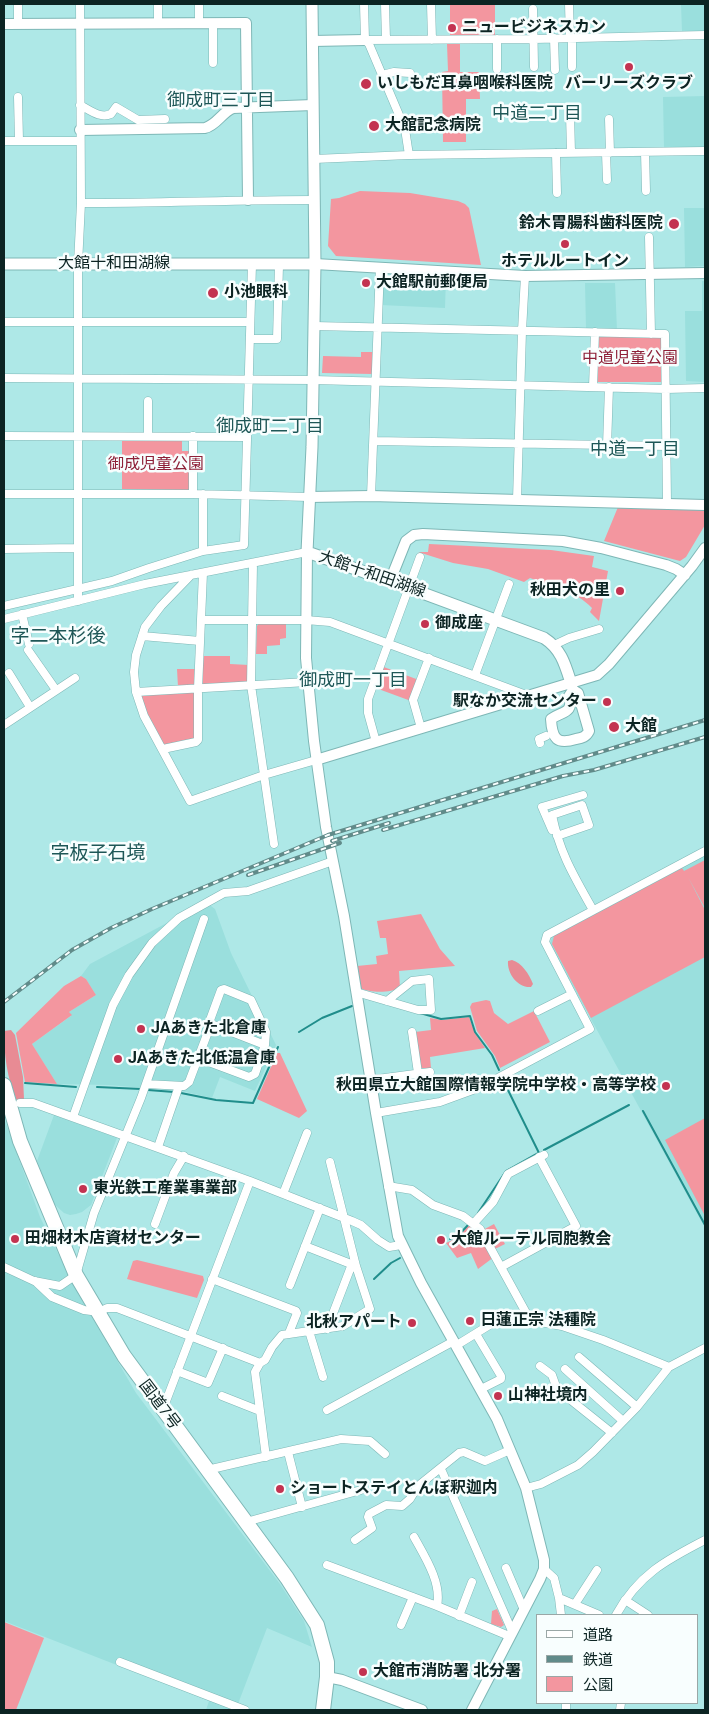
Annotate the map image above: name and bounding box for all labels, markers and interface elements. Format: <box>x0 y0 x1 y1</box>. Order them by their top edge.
place label: ニュービジネスカン <box>462 18 606 38</box>
marker: ニュービジネスカン <box>446 22 458 34</box>
marker: バーリーズクラブ <box>623 61 635 73</box>
place label: いしもだ耳鼻咽喉科医院 <box>377 74 553 94</box>
place label: バーリーズクラブ <box>565 74 693 94</box>
marker: いしもだ耳鼻咽喉科医院 <box>359 77 373 91</box>
district label: 御成町三丁目 <box>167 90 275 112</box>
district label: 中道二丁目 <box>492 103 582 125</box>
place label: 大館記念病院 <box>385 116 481 136</box>
marker: 大館記念病院 <box>367 119 381 133</box>
place label: 鈴木胃腸科歯科医院 <box>519 214 663 234</box>
marker: 鈴木胃腸科歯科医院 <box>667 217 681 231</box>
marker: ホテルルートイン <box>559 238 571 250</box>
place label: ホテルルートイン <box>501 252 629 272</box>
street label: 大館十和田湖線 <box>58 254 170 274</box>
place label: 大館駅前郵便局 <box>376 273 488 293</box>
marker: 大館駅前郵便局 <box>360 277 372 289</box>
place label: 小池眼科 <box>224 283 288 303</box>
marker: 小池眼科 <box>206 286 220 300</box>
park label: 中道児童公園 <box>582 349 678 369</box>
district label: 御成町二丁目 <box>216 416 324 438</box>
district label: 中道一丁目 <box>590 439 680 461</box>
park label: 御成児童公園 <box>108 455 204 475</box>
street label: 大館十和田湖線 <box>316 548 428 602</box>
place label: 秋田犬の里 <box>530 581 610 601</box>
marker: 秋田犬の里 <box>614 585 626 597</box>
place label: 御成座 <box>435 614 483 634</box>
marker: 御成座 <box>419 618 431 630</box>
district label: 字二本杉後 <box>11 626 105 648</box>
district label: 御成町一丁目 <box>299 670 407 692</box>
place label: 駅なか交流センター <box>453 692 597 712</box>
marker: 駅なか交流センター <box>601 696 613 708</box>
place label: 大館 <box>625 717 657 737</box>
marker: 大館 <box>607 720 621 734</box>
district label: 字板子石境 <box>51 843 145 865</box>
place label: JAあきた北倉庫 <box>151 1019 267 1039</box>
marker: JAあきた北倉庫 <box>135 1023 147 1035</box>
place label: JAあきた北低温倉庫 <box>128 1049 276 1069</box>
marker: JAあきた北低温倉庫 <box>112 1053 124 1065</box>
place label: 秋田県立大館国際情報学院中学校・高等学校 <box>336 1076 656 1096</box>
marker: 秋田県立大館国際情報学院中学校・高等学校 <box>660 1080 672 1092</box>
place label: 東光鉄工産業事業部 <box>93 1179 237 1199</box>
marker: 東光鉄工産業事業部 <box>77 1183 89 1195</box>
place label: 田畑材木店資材センター <box>25 1229 201 1249</box>
place label: 大館ルーテル同胞教会 <box>451 1230 611 1250</box>
marker: 田畑材木店資材センター <box>9 1233 21 1245</box>
marker: 大館ルーテル同胞教会 <box>435 1234 447 1246</box>
place label: 日蓮正宗 法種院 <box>480 1311 596 1331</box>
place label: 北秋アパート <box>306 1313 402 1333</box>
marker: 日蓮正宗 法種院 <box>464 1315 476 1327</box>
marker: 北秋アパート <box>406 1317 418 1329</box>
street label: 国道7号 <box>134 1376 184 1434</box>
place label: 山神社境内 <box>508 1386 588 1406</box>
marker: 山神社境内 <box>492 1390 504 1402</box>
place label: ショートステイとんぼ釈迦内 <box>290 1479 498 1499</box>
marker: ショートステイとんぼ釈迦内 <box>274 1483 286 1495</box>
legend <box>536 1614 699 1704</box>
text: 道路 <box>583 1626 613 1644</box>
text: 鉄道 <box>583 1651 613 1669</box>
place label: 大館市消防署 北分署 <box>373 1662 521 1682</box>
marker: 大館市消防署 北分署 <box>357 1666 369 1678</box>
text: 公園 <box>583 1676 613 1694</box>

